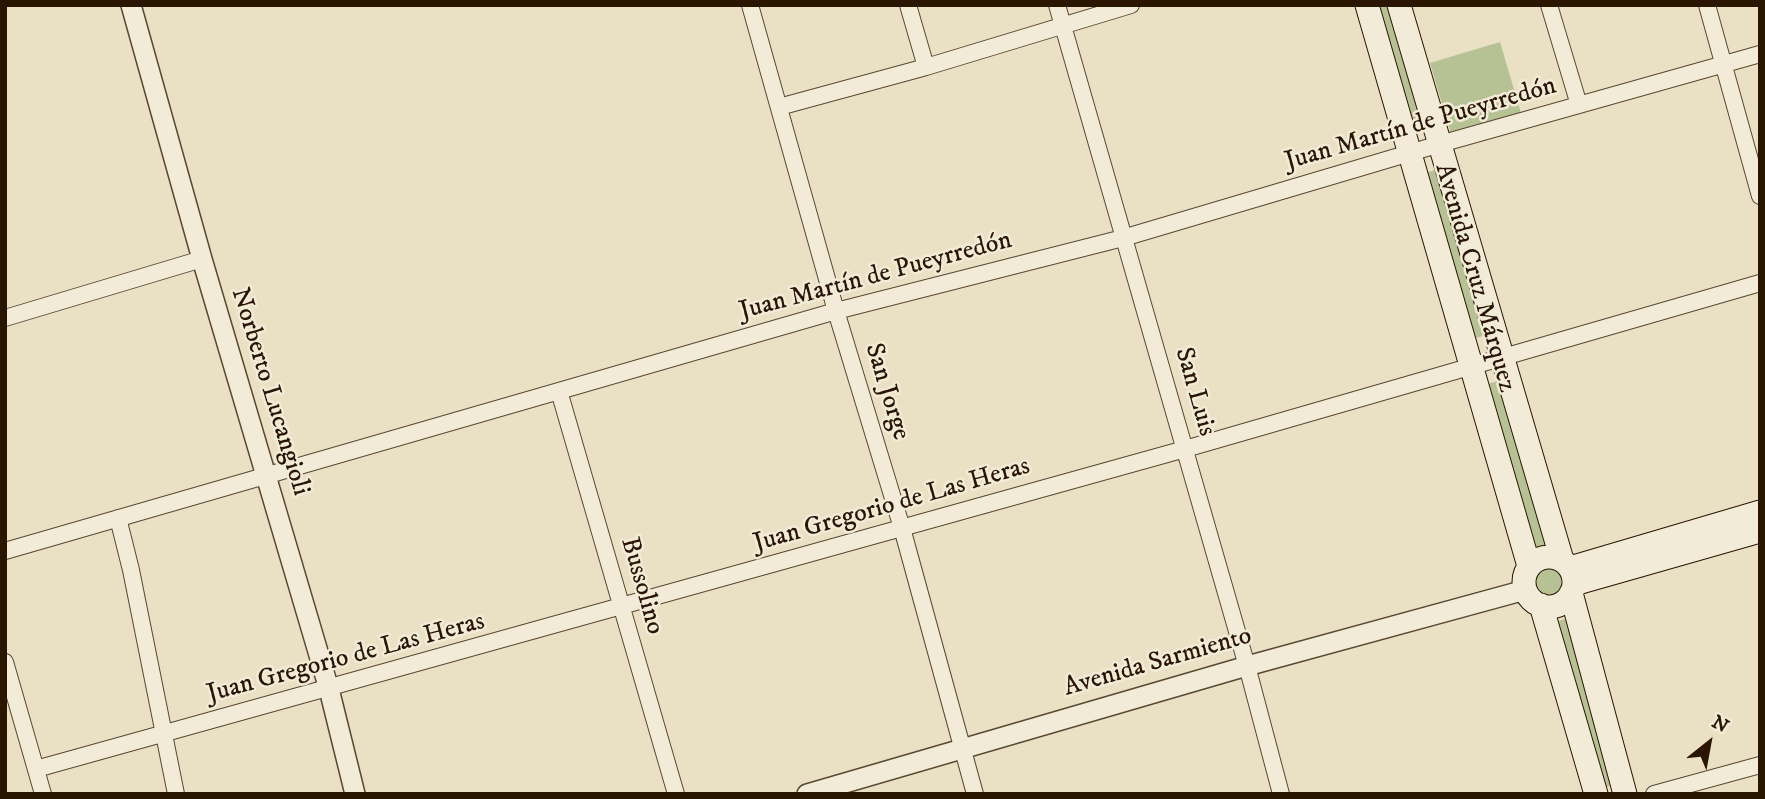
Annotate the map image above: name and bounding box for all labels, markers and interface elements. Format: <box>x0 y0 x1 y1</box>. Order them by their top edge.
street label: Juan Martín de Pueyrredón <box>1282 71 1560 179</box>
street label: Avenida Cruz Márquez <box>1426 160 1522 396</box>
street label: Juan Martín de Pueyrredón <box>736 226 1016 328</box>
street label: Norberto Lucangioli <box>223 284 315 500</box>
street label: San Jorge <box>857 340 915 444</box>
street label: San Luis <box>1167 344 1221 440</box>
street label: Juan Gregorio de Las Heras <box>750 452 1034 560</box>
street label: Bussolino <box>612 534 670 638</box>
street label: Juan Gregorio de Las Heras <box>204 607 488 711</box>
street label: Avenida Sarmiento <box>1061 621 1255 705</box>
north arrow <box>1674 708 1744 778</box>
text: N <box>1707 711 1733 738</box>

